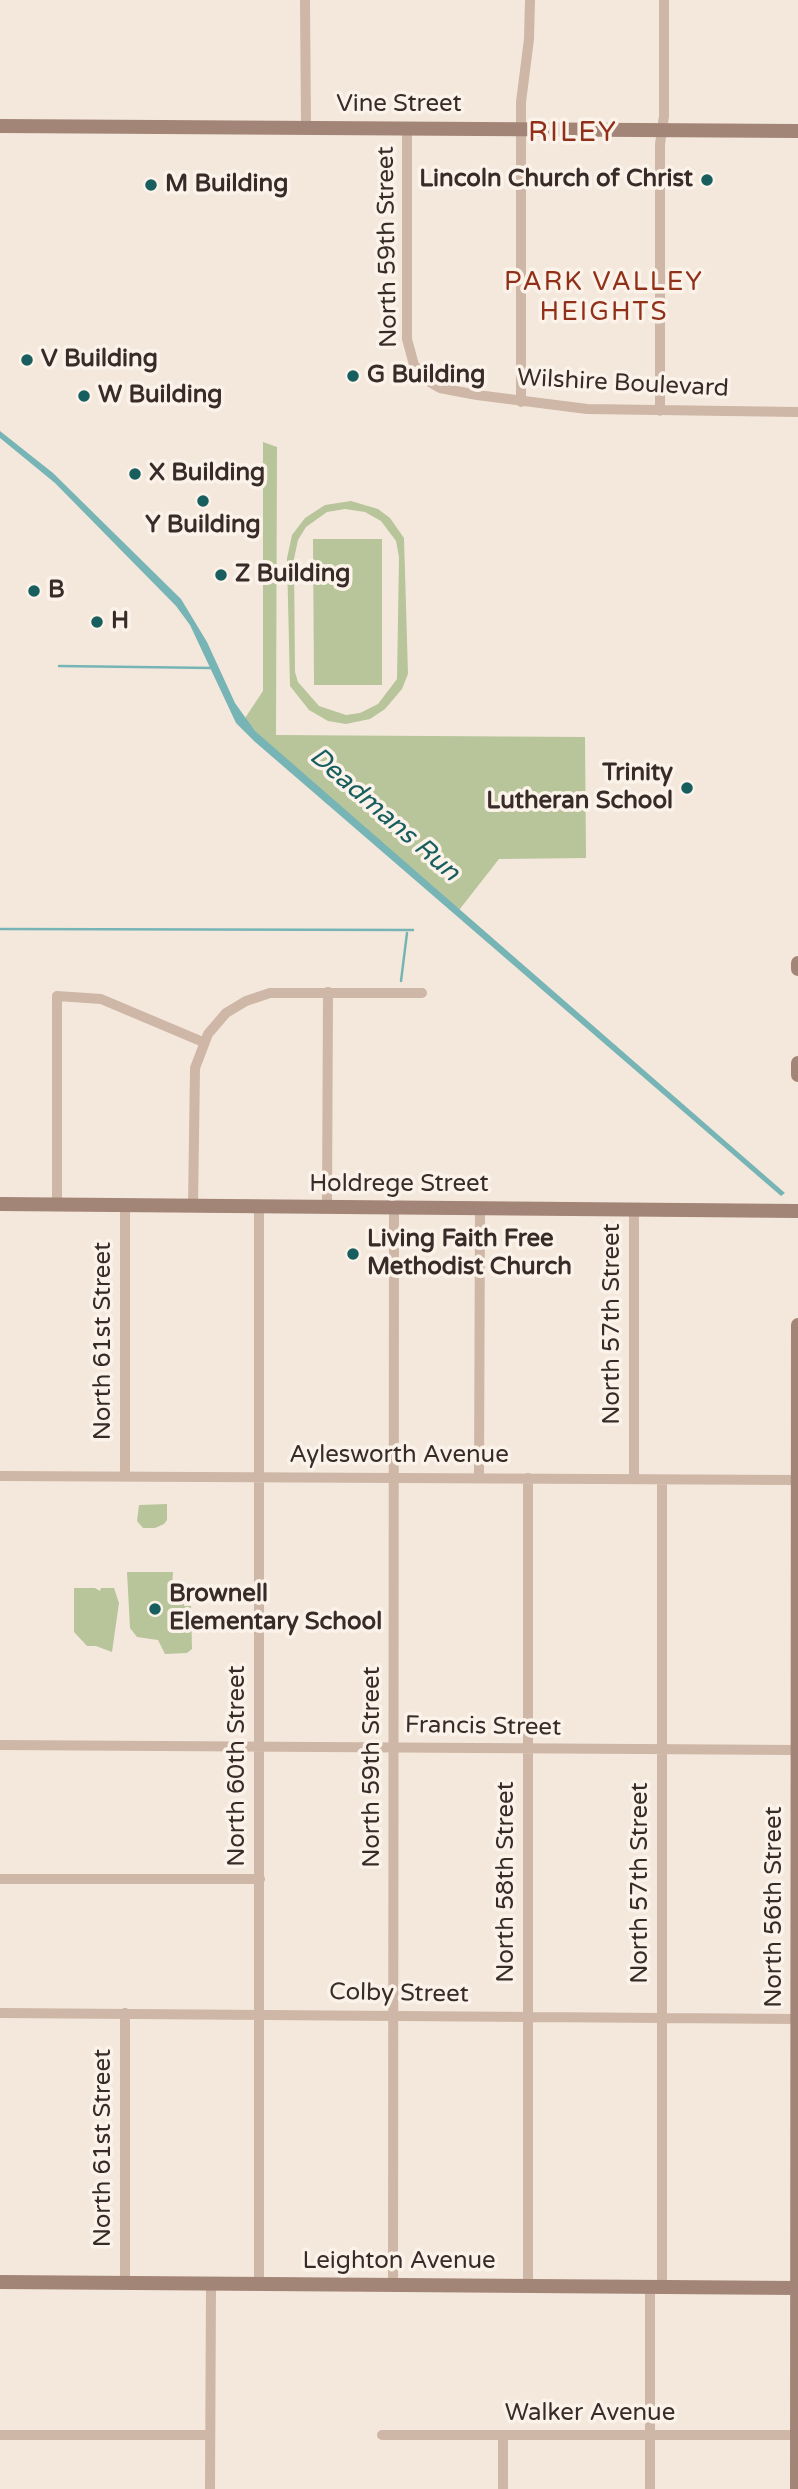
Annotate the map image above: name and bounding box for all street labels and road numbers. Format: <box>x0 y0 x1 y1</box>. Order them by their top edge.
street label: Vine Street <box>336 91 462 119</box>
street label: North 59th Street <box>372 146 404 348</box>
street label: Wilshire Boulevard <box>516 364 730 404</box>
street label: Holdrege Street <box>309 1171 489 1199</box>
street label: North 57th Street <box>599 1223 627 1425</box>
street label: North 61st Street <box>90 1242 118 1440</box>
street label: Aylesworth Avenue <box>289 1442 509 1470</box>
street label: North 60th Street <box>224 1665 252 1867</box>
street label: North 59th Street <box>359 1666 387 1868</box>
street label: Francis Street <box>405 1711 561 1743</box>
street label: North 58th Street <box>493 1781 521 1983</box>
street label: North 57th Street <box>627 1782 655 1984</box>
street label: North 56th Street <box>761 1806 789 2008</box>
street label: Colby Street <box>329 1978 469 2010</box>
street label: North 61st Street <box>90 2049 118 2247</box>
street label: Leighton Avenue <box>302 2248 496 2276</box>
street label: Walker Avenue <box>505 2400 675 2428</box>

